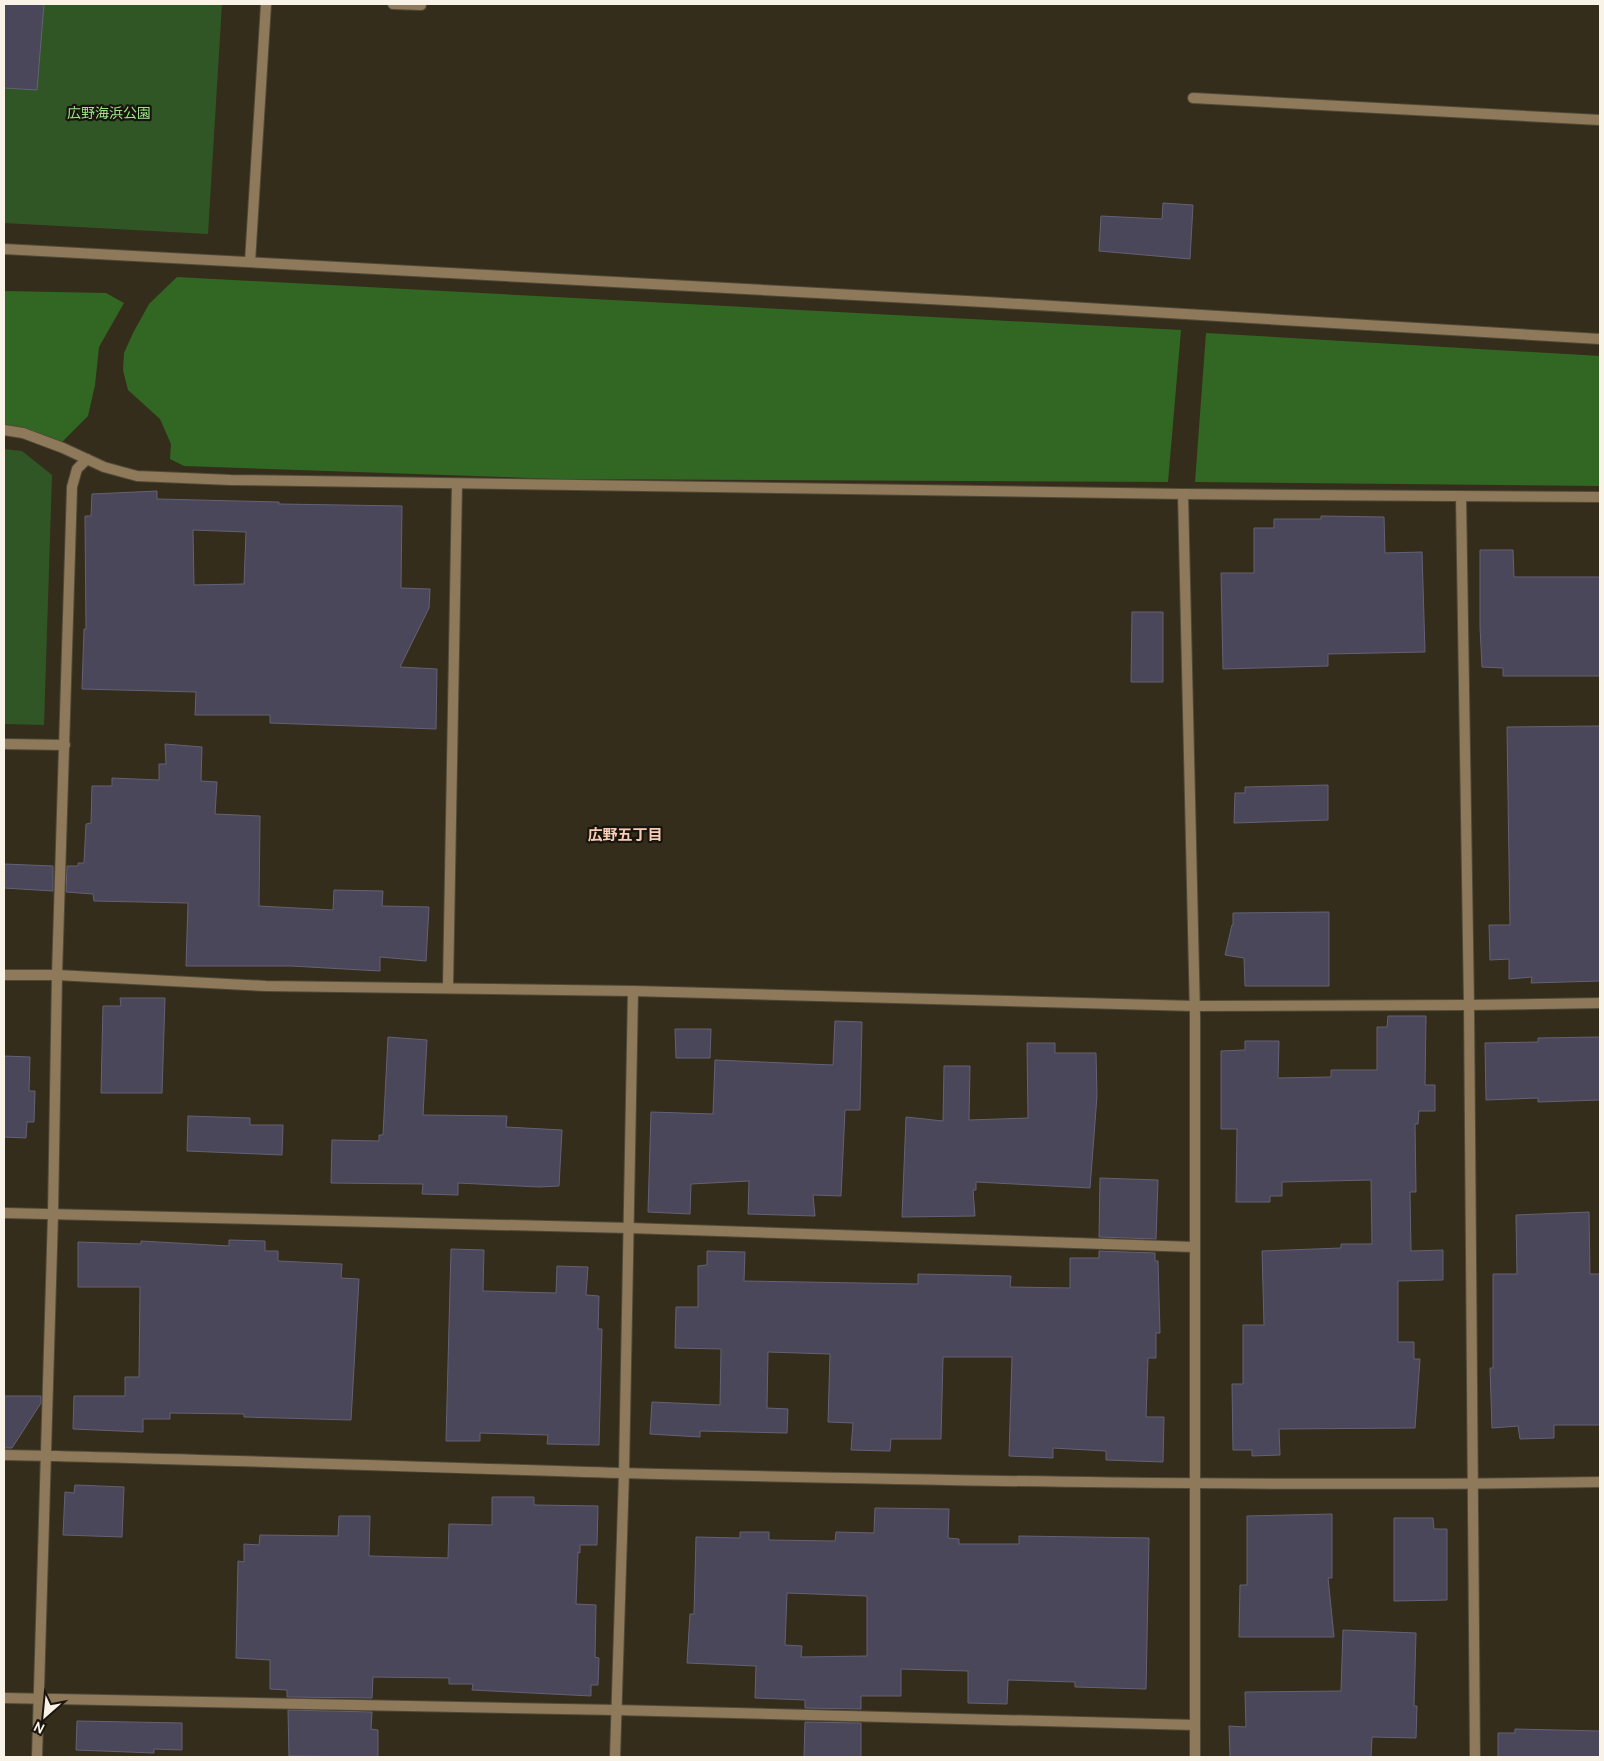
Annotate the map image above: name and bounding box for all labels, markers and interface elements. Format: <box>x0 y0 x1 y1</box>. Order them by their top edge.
park label: 広野海浜公園 <box>67 104 151 122</box>
district label: 広野五丁目 <box>587 826 663 844</box>
north arrow <box>20 1691 70 1741</box>
text: N <box>31 1717 48 1738</box>

